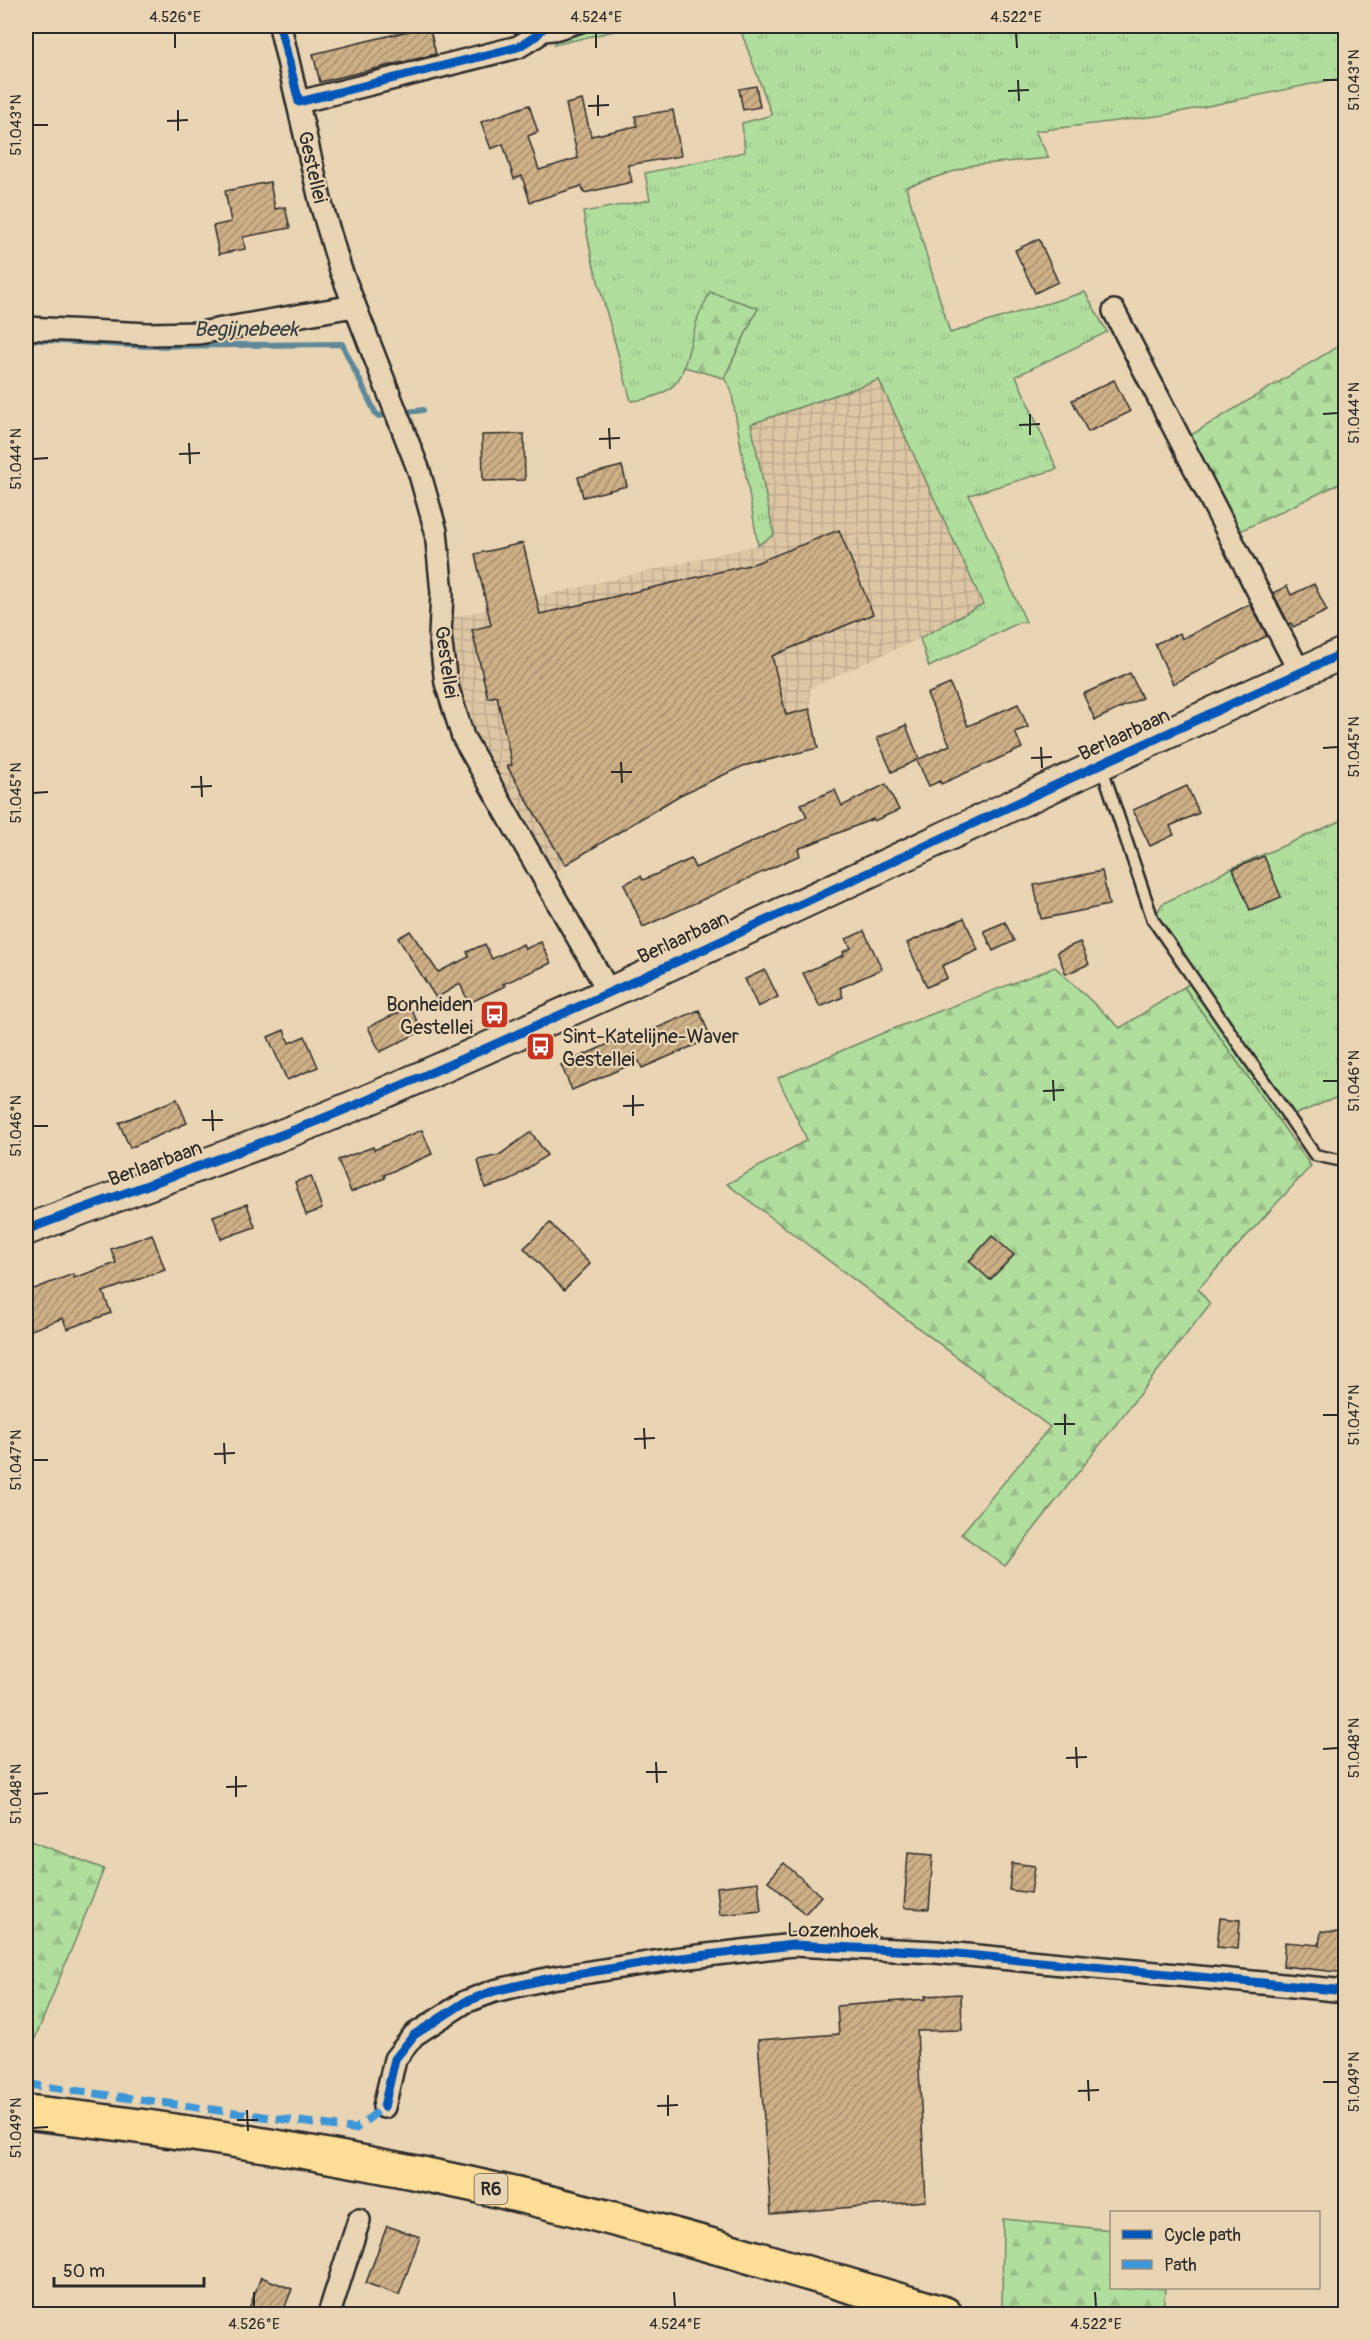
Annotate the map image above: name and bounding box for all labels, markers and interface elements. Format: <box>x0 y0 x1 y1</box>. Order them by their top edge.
text: 4.526°E <box>149 8 201 27</box>
text: 4.524°E <box>570 8 622 27</box>
text: 4.522°E <box>990 8 1042 27</box>
text: 51.043°N <box>1345 49 1364 111</box>
text: 51.043°N <box>7 94 26 156</box>
street label: Gestellei <box>292 129 333 205</box>
water label: Begijnebeek <box>194 316 300 343</box>
text: 51.044°N <box>1345 382 1364 444</box>
text: 51.044°N <box>7 428 26 490</box>
street label: Gestellei <box>429 624 464 700</box>
street label: Berlaarbaan <box>1075 702 1174 766</box>
text: 51.045°N <box>1345 716 1364 778</box>
text: 51.045°N <box>7 762 26 824</box>
street label: Berlaarbaan <box>634 905 733 969</box>
place label: Bonheiden Gestellei <box>386 992 473 1040</box>
bus stop icon: Bonheiden Gestellei <box>478 999 510 1031</box>
place label: Sint-Katelijne-Waver Gestellei <box>562 1024 739 1072</box>
bus stop icon: Sint-Katelijne-Waver Gestellei <box>525 1031 557 1063</box>
text: 51.046°N <box>1345 1050 1364 1112</box>
text: 51.046°N <box>7 1095 26 1157</box>
street label: Berlaarbaan <box>105 1135 205 1192</box>
text: 51.047°N <box>1345 1385 1364 1445</box>
text: 51.047°N <box>7 1430 26 1490</box>
text: 51.048°N <box>1345 1718 1364 1778</box>
text: 51.048°N <box>7 1764 26 1824</box>
street label: Lozenhoek <box>787 1917 880 1944</box>
text: 51.049°N <box>1345 2052 1364 2112</box>
text: 51.049°N <box>7 2098 26 2158</box>
road number: R6 <box>474 2174 508 2204</box>
legend <box>1110 2211 1320 2289</box>
text: Cycle path <box>1164 2224 1241 2247</box>
scale bar <box>54 2250 204 2288</box>
text: Path <box>1164 2254 1197 2277</box>
text: 50 m <box>63 2260 105 2283</box>
text: 4.526°E <box>228 2315 280 2334</box>
text: 4.524°E <box>649 2315 701 2334</box>
text: 4.522°E <box>1070 2315 1122 2334</box>

